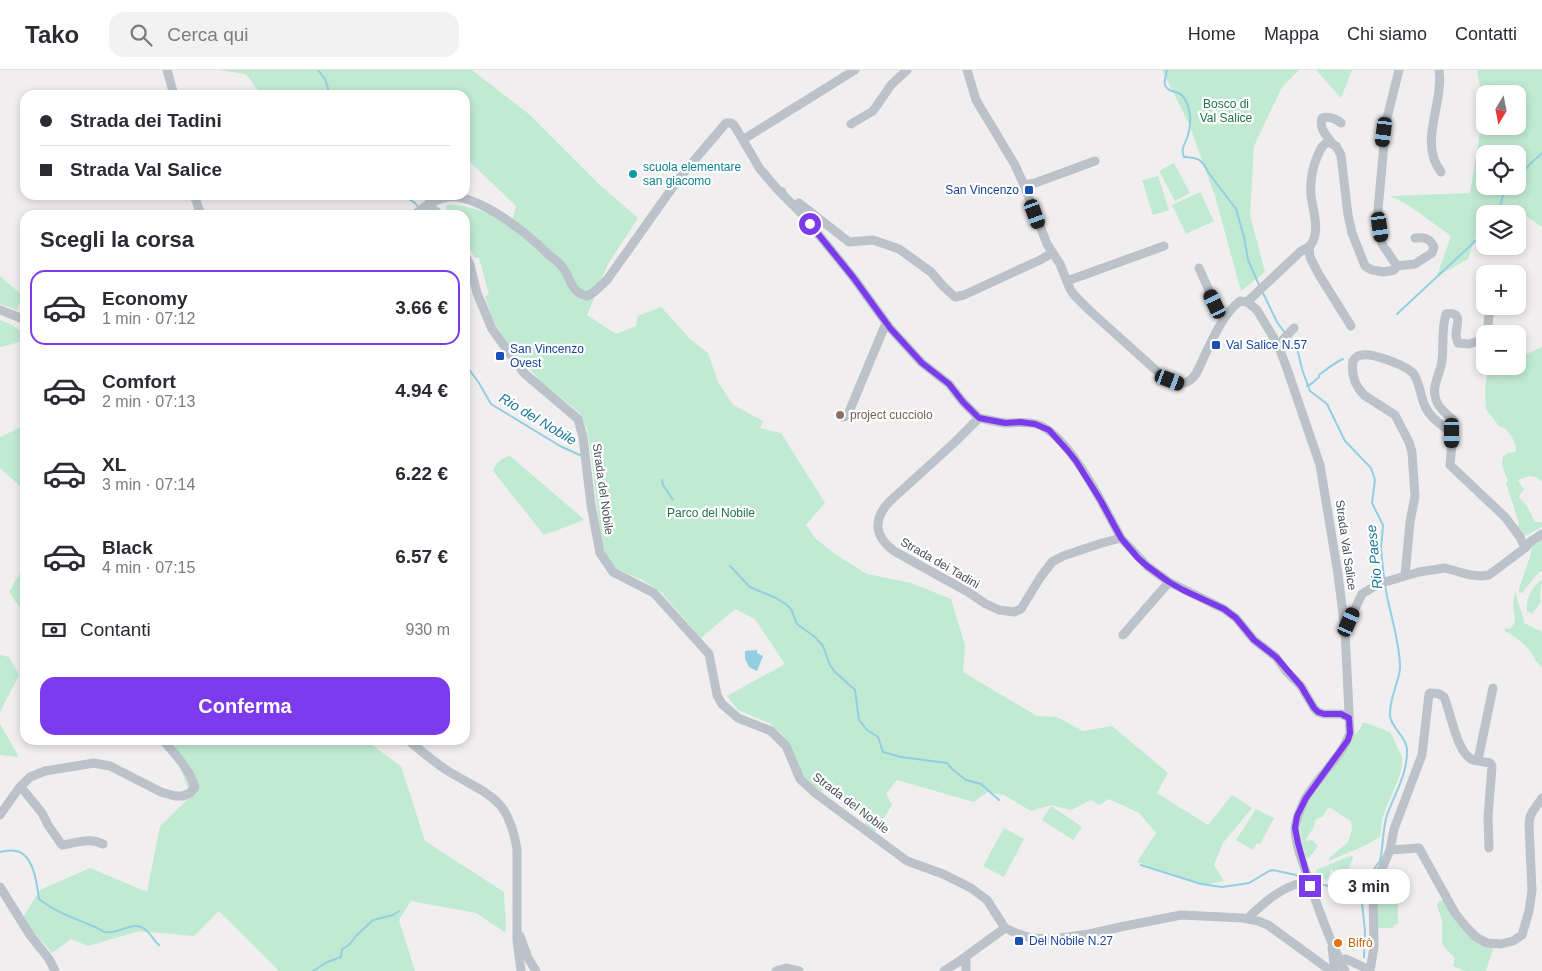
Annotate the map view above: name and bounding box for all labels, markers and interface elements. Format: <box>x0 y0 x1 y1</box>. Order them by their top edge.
search box <box>109 12 459 57</box>
text: Tako <box>25 21 79 48</box>
icon: search <box>127 21 155 49</box>
text: Cerca qui <box>167 24 249 45</box>
text: Home <box>1188 24 1236 44</box>
text: Mappa <box>1264 24 1319 44</box>
text: Chi siamo <box>1347 24 1427 44</box>
text: Contatti <box>1455 24 1517 44</box>
north arrow <box>1476 85 1526 135</box>
map controls <box>1476 85 1526 375</box>
park label: Bosco di Val Salice <box>1200 97 1253 125</box>
text: Strada dei Tadini <box>70 110 222 131</box>
car <box>1374 116 1393 148</box>
button: locate <box>1476 145 1526 195</box>
text: Strada Val Salice <box>70 159 222 180</box>
place label: scuola elementare san giacomo <box>643 160 741 188</box>
marker: scuola elementare san giacomo <box>627 168 639 180</box>
place label: San Vincenzo <box>945 183 1019 197</box>
marker: San Vincenzo <box>1023 184 1035 196</box>
car <box>1022 197 1047 231</box>
button: layers <box>1476 205 1526 255</box>
car <box>1370 211 1389 243</box>
route start <box>799 213 821 235</box>
text: Scegli la corsa <box>40 227 194 252</box>
button: + <box>1476 265 1526 315</box>
icon: car <box>42 285 87 330</box>
car <box>1201 287 1228 321</box>
text: Economy <box>102 288 188 309</box>
text: 3.66 € <box>395 297 448 318</box>
text: 1 min · 07:12 <box>102 310 195 327</box>
button: − <box>1476 325 1526 375</box>
place label: Val Salice N.57 <box>1226 338 1307 352</box>
marker: Val Salice N.57 <box>1210 339 1222 351</box>
place label: San Vincenzo Ovest <box>510 342 584 370</box>
marker: San Vincenzo Ovest <box>494 350 506 362</box>
icon: car <box>42 368 87 413</box>
car <box>1153 368 1186 392</box>
text: Comfort <box>102 371 176 392</box>
text: 4.94 € <box>395 380 448 401</box>
water label: Rio del Nobile <box>497 390 580 448</box>
text: 2 min · 07:13 <box>102 393 195 410</box>
place label: project cucciolo <box>850 408 933 422</box>
marker: project cucciolo <box>834 409 846 421</box>
car <box>1444 418 1459 448</box>
street label: Strada del Nobile <box>590 442 616 536</box>
icon: car <box>42 451 87 496</box>
text: XL <box>102 454 126 475</box>
text: 6.22 € <box>395 463 448 484</box>
text: 3 min · 07:14 <box>102 476 195 493</box>
street label: Strada Val Salice <box>1333 499 1359 591</box>
park label: Parco del Nobile <box>667 506 755 520</box>
water label: Rio Paese <box>1363 524 1385 590</box>
icon: car <box>42 534 87 579</box>
street label: Strada dei Tadini <box>898 535 982 591</box>
text: Black <box>102 537 153 558</box>
text: 6.57 € <box>395 546 448 567</box>
text: 4 min · 07:15 <box>102 559 195 576</box>
car <box>1336 605 1361 639</box>
icon: cash <box>40 616 68 644</box>
text: Contanti <box>80 619 151 640</box>
text: 930 m <box>406 621 450 638</box>
button: Conferma <box>40 677 450 735</box>
street label: Strada del Nobile <box>810 770 892 836</box>
callout: 3 min <box>1328 868 1410 904</box>
route end <box>1299 875 1321 897</box>
text: 3 min <box>1348 878 1390 895</box>
place label: Del Nobile N.27 <box>1029 934 1113 948</box>
marker: Del Nobile N.27 <box>1013 935 1025 947</box>
place label: Bifrò <box>1348 936 1373 950</box>
marker: Bifrò <box>1332 937 1344 949</box>

